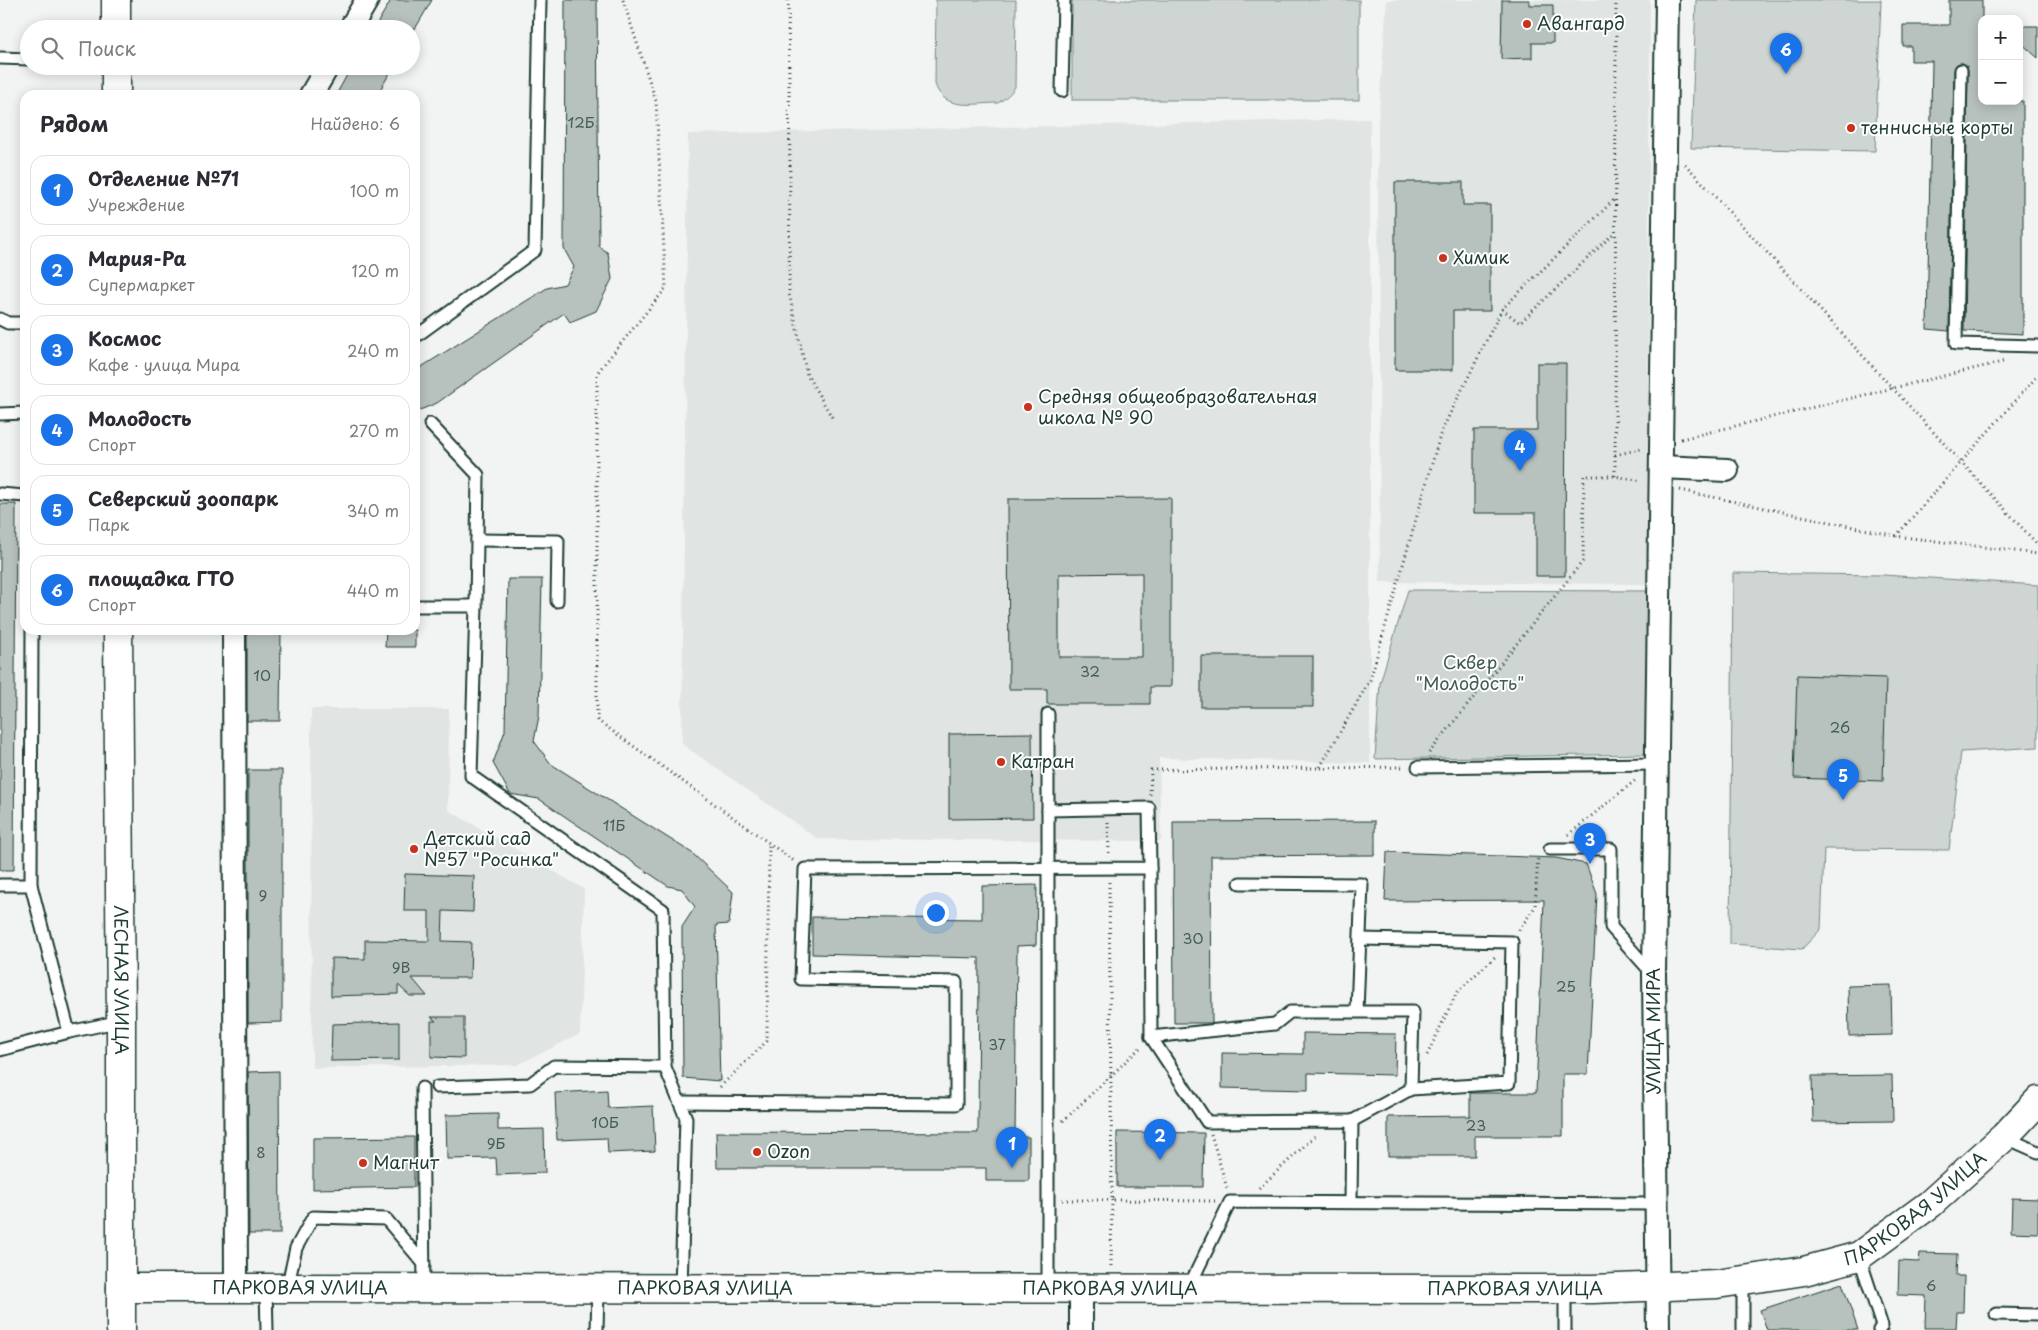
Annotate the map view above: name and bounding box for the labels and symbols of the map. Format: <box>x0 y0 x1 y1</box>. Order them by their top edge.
place label: Авангард <box>1537 9 1625 36</box>
marker: Авангард <box>1521 18 1533 30</box>
pin: 6 <box>1770 33 1802 74</box>
house number: 12Б <box>567 110 595 133</box>
place label: теннисные корты <box>1861 113 2013 140</box>
marker: теннисные корты <box>1845 122 1857 134</box>
place label: Химик <box>1453 243 1509 270</box>
marker: Химик <box>1437 252 1449 264</box>
place label: Средняя общеобразовательная школа № 90 <box>1038 382 1317 430</box>
marker: Средняя общеобразовательная школа № 90 <box>1022 401 1034 413</box>
pin: 4 <box>1504 430 1536 471</box>
park label: Сквер "Молодость" <box>1415 648 1525 696</box>
house number: 32 <box>1080 659 1100 682</box>
house number: 10 <box>253 663 271 686</box>
house number: 26 <box>1830 715 1850 738</box>
place label: Катран <box>1011 747 1075 774</box>
marker: Катран <box>995 756 1007 768</box>
pin: 5 <box>1827 759 1859 800</box>
house number: 11Б <box>603 813 625 836</box>
pin: 3 <box>1574 823 1606 864</box>
place label: Детский сад №57 "Росинка" <box>423 824 559 872</box>
marker: Детский сад №57 "Росинка" <box>408 843 420 855</box>
house number: 9 <box>259 883 267 906</box>
your location <box>923 900 949 926</box>
street label: ЛЕСНАЯ УЛИЦА <box>108 905 136 1055</box>
house number: 30 <box>1183 926 1203 949</box>
house number: 9В <box>392 955 410 978</box>
street label: УЛИЦА МИРА <box>1639 967 1666 1094</box>
house number: 25 <box>1556 974 1576 997</box>
house number: 37 <box>988 1032 1006 1055</box>
house number: 10Б <box>591 1110 619 1133</box>
house number: 23 <box>1466 1113 1486 1136</box>
pin: 2 <box>1144 1119 1176 1160</box>
pin: 1 <box>996 1127 1028 1168</box>
house number: 9Б <box>487 1131 506 1154</box>
place label: Ozon <box>767 1137 810 1164</box>
house number: 8 <box>256 1140 266 1163</box>
street label: ПАРКОВАЯ УЛИЦА <box>1841 1144 1992 1271</box>
marker: Ozon <box>751 1146 763 1158</box>
place label: Магнит <box>373 1148 440 1175</box>
marker: Магнит <box>357 1157 369 1169</box>
street label: ПАРКОВАЯ УЛИЦА <box>212 1273 388 1300</box>
street label: ПАРКОВАЯ УЛИЦА <box>617 1273 793 1300</box>
house number: 6 <box>1926 1273 1936 1296</box>
street label: ПАРКОВАЯ УЛИЦА <box>1022 1274 1198 1301</box>
street label: ПАРКОВАЯ УЛИЦА <box>1427 1274 1603 1301</box>

